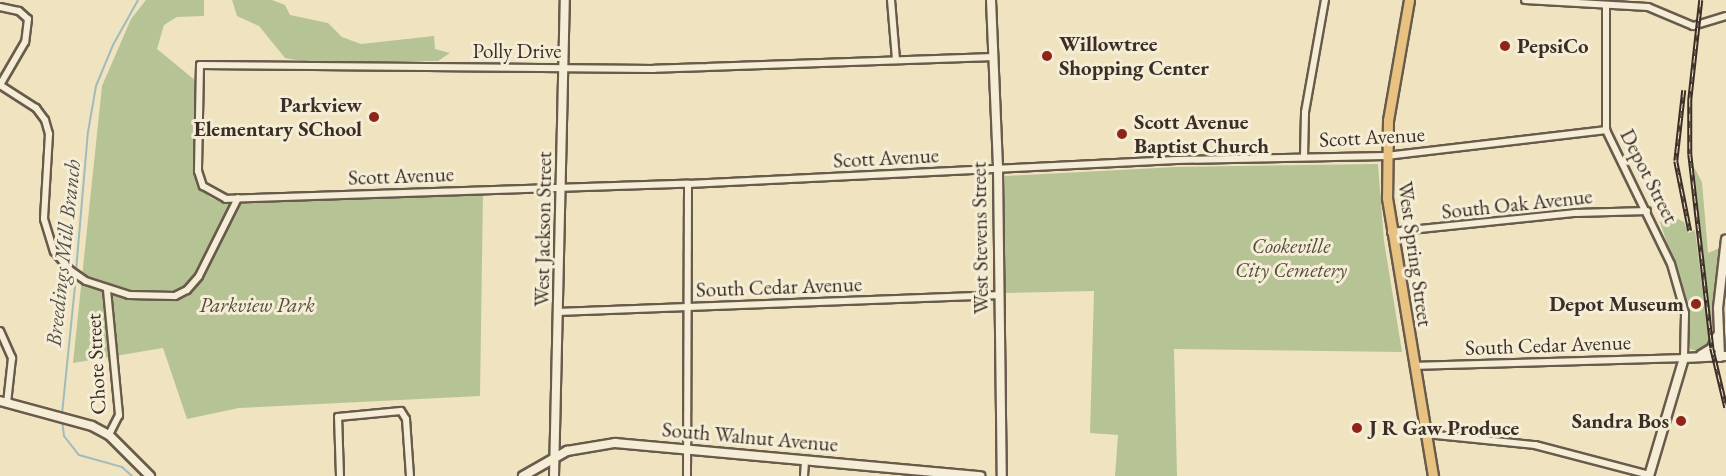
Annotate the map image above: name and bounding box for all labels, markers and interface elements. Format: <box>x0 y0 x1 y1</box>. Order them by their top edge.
place label: Willowtree Shopping Center <box>1059 31 1209 81</box>
place label: PepsiCo <box>1517 33 1589 59</box>
street label: Polly Drive <box>473 38 561 64</box>
marker: PepsiCo <box>1498 39 1512 53</box>
marker: Willowtree Shopping Center <box>1040 49 1054 63</box>
place label: Parkview Elementary SChool <box>194 92 362 142</box>
place label: Scott Avenue Baptist Church <box>1134 109 1269 159</box>
marker: Parkview Elementary SChool <box>367 110 381 124</box>
street label: Scott Avenue <box>1318 122 1426 152</box>
street label: Depot Street <box>1615 125 1683 227</box>
marker: Scott Avenue Baptist Church <box>1115 127 1129 141</box>
street label: Scott Avenue <box>832 143 940 173</box>
street label: West Jackson Street <box>529 151 557 307</box>
water label: Breedings Mill Branch <box>40 158 86 348</box>
street label: Scott Avenue <box>348 162 454 190</box>
street label: West Stevens Street <box>966 162 994 314</box>
street label: West Spring Street <box>1392 180 1438 328</box>
street label: South Oak Avenue <box>1440 184 1594 224</box>
park label: Cookeville City Cemetery <box>1235 233 1347 283</box>
street label: South Cedar Avenue <box>696 272 862 302</box>
place label: Depot Museum <box>1549 291 1684 317</box>
park label: Parkview Park <box>199 292 315 318</box>
marker: Depot Museum <box>1689 297 1703 311</box>
street label: Chote Street <box>81 313 111 415</box>
street label: South Cedar Avenue <box>1465 330 1631 360</box>
place label: Sandra Bos <box>1572 408 1669 434</box>
marker: Sandra Bos <box>1674 414 1688 428</box>
place label: J R Gaw Produce <box>1369 415 1519 441</box>
street label: South Walnut Avenue <box>661 417 839 457</box>
marker: J R Gaw Produce <box>1350 421 1364 435</box>

